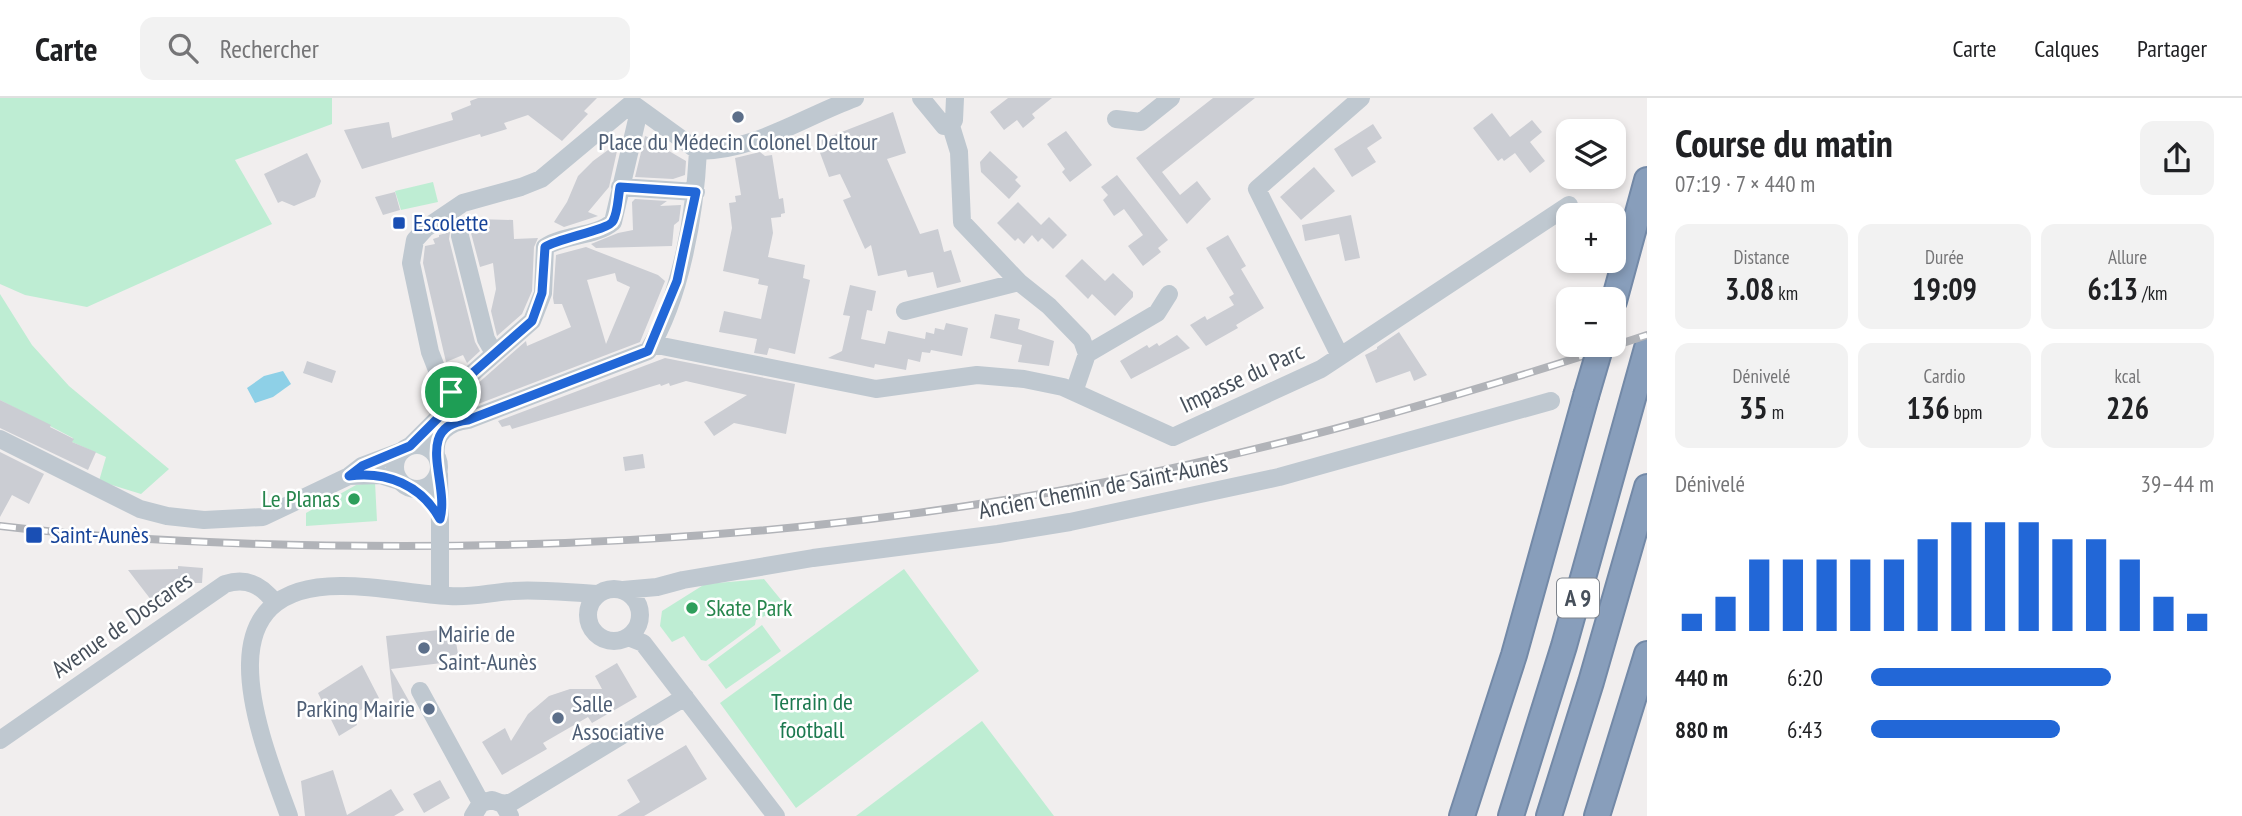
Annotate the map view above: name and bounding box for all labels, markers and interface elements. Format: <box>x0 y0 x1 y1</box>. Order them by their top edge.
search box <box>140 17 630 80</box>
text: Carte <box>35 27 98 70</box>
icon: search <box>164 29 202 67</box>
text: Rechercher <box>220 32 319 65</box>
text: Carte <box>1953 33 1996 64</box>
text: Calques <box>2034 33 2099 64</box>
text: Partager <box>2137 33 2207 64</box>
marker: Place du Médecin Colonel Deltour <box>730 109 746 125</box>
text: Course du matin <box>1675 118 1893 167</box>
map controls <box>1556 119 1626 357</box>
button: layers <box>1556 119 1626 189</box>
button: share <box>2140 121 2214 195</box>
place label: Place du Médecin Colonel Deltour <box>598 126 878 157</box>
text: 07:19 · 7 × 440 m <box>1675 169 1815 198</box>
button: + <box>1556 203 1626 273</box>
place label: Escolette <box>413 207 488 238</box>
marker: Escolette <box>391 215 407 231</box>
text: Distance <box>1734 245 1789 269</box>
text: Durée <box>1925 245 1964 269</box>
text: Allure <box>2108 245 2147 269</box>
text: 3.08 <box>1725 269 1774 308</box>
text: 19:09 <box>1912 269 1977 308</box>
text: 6:13 <box>2088 269 2138 308</box>
text: km <box>1774 281 1798 305</box>
text: /km <box>2138 281 2167 305</box>
button: − <box>1556 287 1626 357</box>
street label: Impasse du Parc <box>1175 335 1309 420</box>
pin <box>421 362 481 422</box>
text: Dénivelé <box>1733 364 1790 388</box>
text: Cardio <box>1924 364 1965 388</box>
text: kcal <box>2115 364 2140 388</box>
icon: arrive <box>432 373 470 411</box>
text: 35 <box>1739 388 1768 427</box>
text: 136 <box>1907 388 1950 427</box>
text: 226 <box>2106 388 2149 427</box>
text: m <box>1768 400 1784 424</box>
text: bpm <box>1950 400 1982 424</box>
street label: Ancien Chemin de Saint-Aunès <box>976 447 1230 526</box>
text: Dénivelé <box>1675 469 1745 498</box>
text: 39–44 m <box>2141 469 2214 498</box>
place label: Le Planas <box>262 483 340 514</box>
marker: Le Planas <box>346 491 362 507</box>
place label: Saint-Aunès <box>50 519 149 550</box>
marker: Saint-Aunès <box>24 525 44 545</box>
street label: Avenue de Doscares <box>45 565 198 685</box>
road number: A 9 <box>1557 578 1599 618</box>
place label: Skate Park <box>706 592 793 623</box>
marker: Skate Park <box>684 600 700 616</box>
place label: Mairie de Saint-Aunès <box>438 618 537 677</box>
marker: Mairie de Saint-Aunès <box>416 640 432 656</box>
text: 440 m <box>1675 663 1728 692</box>
text: 6:20 <box>1787 663 1823 692</box>
park label: Terrain de football <box>771 686 853 745</box>
place label: Salle Associative <box>572 688 664 747</box>
place label: Parking Mairie <box>296 693 415 724</box>
marker: Parking Mairie <box>421 701 437 717</box>
marker: Salle Associative <box>550 710 566 726</box>
text: 880 m <box>1675 715 1728 744</box>
text: 6:43 <box>1787 715 1823 744</box>

